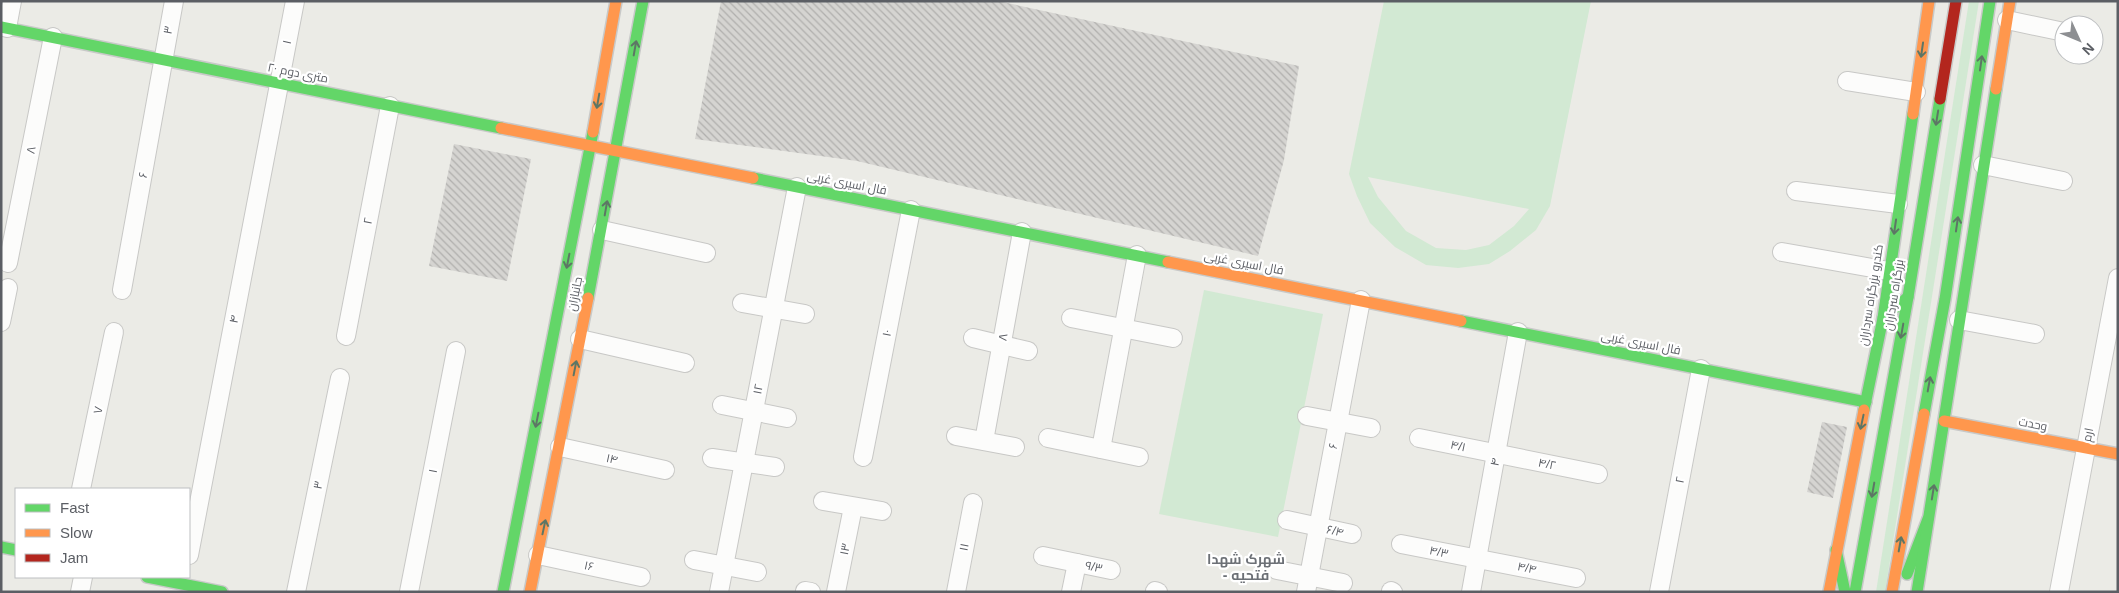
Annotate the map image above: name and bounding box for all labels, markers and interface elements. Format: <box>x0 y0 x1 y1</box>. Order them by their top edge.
north arrow <box>2054 15 2104 65</box>
street label: ۳ <box>160 25 176 35</box>
street label: ۱ <box>280 39 294 45</box>
one-way arrow <box>630 40 640 56</box>
text: N <box>2079 40 2098 58</box>
one-way arrow <box>1917 41 1927 57</box>
one-way arrow <box>1976 55 1986 71</box>
street label: ۲۰ متری دوم <box>266 60 329 87</box>
one-way arrow <box>593 93 603 109</box>
one-way arrow <box>1932 110 1942 126</box>
street label: ۸ <box>23 144 39 155</box>
street label: فال اسیری غربی <box>806 168 888 198</box>
street label: ۶ <box>136 171 150 179</box>
one-way arrow <box>602 200 612 216</box>
one-way arrow <box>1952 216 1962 232</box>
street label: ۲ <box>361 217 375 225</box>
one-way arrow <box>1890 219 1900 235</box>
street label: کندرو بزرگراه سرداران <box>1856 243 1886 347</box>
street label: فال اسیری غربی <box>1203 248 1285 278</box>
one-way arrow <box>562 252 572 268</box>
street label: بزرگراه سرداران <box>1881 258 1907 332</box>
street label: جانبازان <box>565 276 585 312</box>
street label: ۴ <box>226 314 242 324</box>
one-way arrow <box>1897 322 1907 338</box>
street label: ۱۰ <box>879 328 895 338</box>
street label: فال اسیری غربی <box>1600 328 1682 358</box>
street label: ۸ <box>995 332 1011 342</box>
one-way arrow <box>571 360 580 376</box>
one-way arrow <box>1925 376 1935 392</box>
street label: ۱۲ <box>750 383 766 395</box>
street label: ۷ <box>90 404 106 415</box>
one-way arrow <box>531 412 541 428</box>
one-way arrow <box>1857 414 1866 430</box>
street label: وحدت <box>2017 414 2049 434</box>
street label: ارم <box>2080 427 2097 443</box>
street label: ۴/۱ <box>1449 438 1467 454</box>
street label: ۶ <box>1326 442 1340 450</box>
street label: ۱۴ <box>605 451 619 467</box>
street label: ۴/۲ <box>1537 455 1557 473</box>
street label: ۴ <box>1487 457 1503 467</box>
street label: ۱ <box>426 468 440 474</box>
street label: ۲ <box>1673 476 1687 484</box>
street label: ۳ <box>310 480 326 490</box>
one-way arrow <box>1868 482 1878 498</box>
one-way arrow <box>1928 484 1938 500</box>
legend <box>15 488 190 578</box>
text: Fast <box>60 499 90 516</box>
one-way arrow <box>539 519 549 535</box>
street label: ۶/۴ <box>1325 522 1345 540</box>
text: Slow <box>60 524 93 541</box>
one-way arrow <box>1896 536 1905 552</box>
street label: ۱۳ <box>837 542 853 556</box>
street label: ۱۱ <box>956 542 972 552</box>
street label: ۴/۳ <box>1428 543 1450 561</box>
text: Jam <box>60 549 88 566</box>
district label: شهرک شهدا - فتحیه <box>1207 551 1285 583</box>
street label: ۱۶ <box>583 558 595 574</box>
street label: ۹/۳ <box>1084 558 1104 576</box>
street label: ۴/۴ <box>1516 559 1538 577</box>

